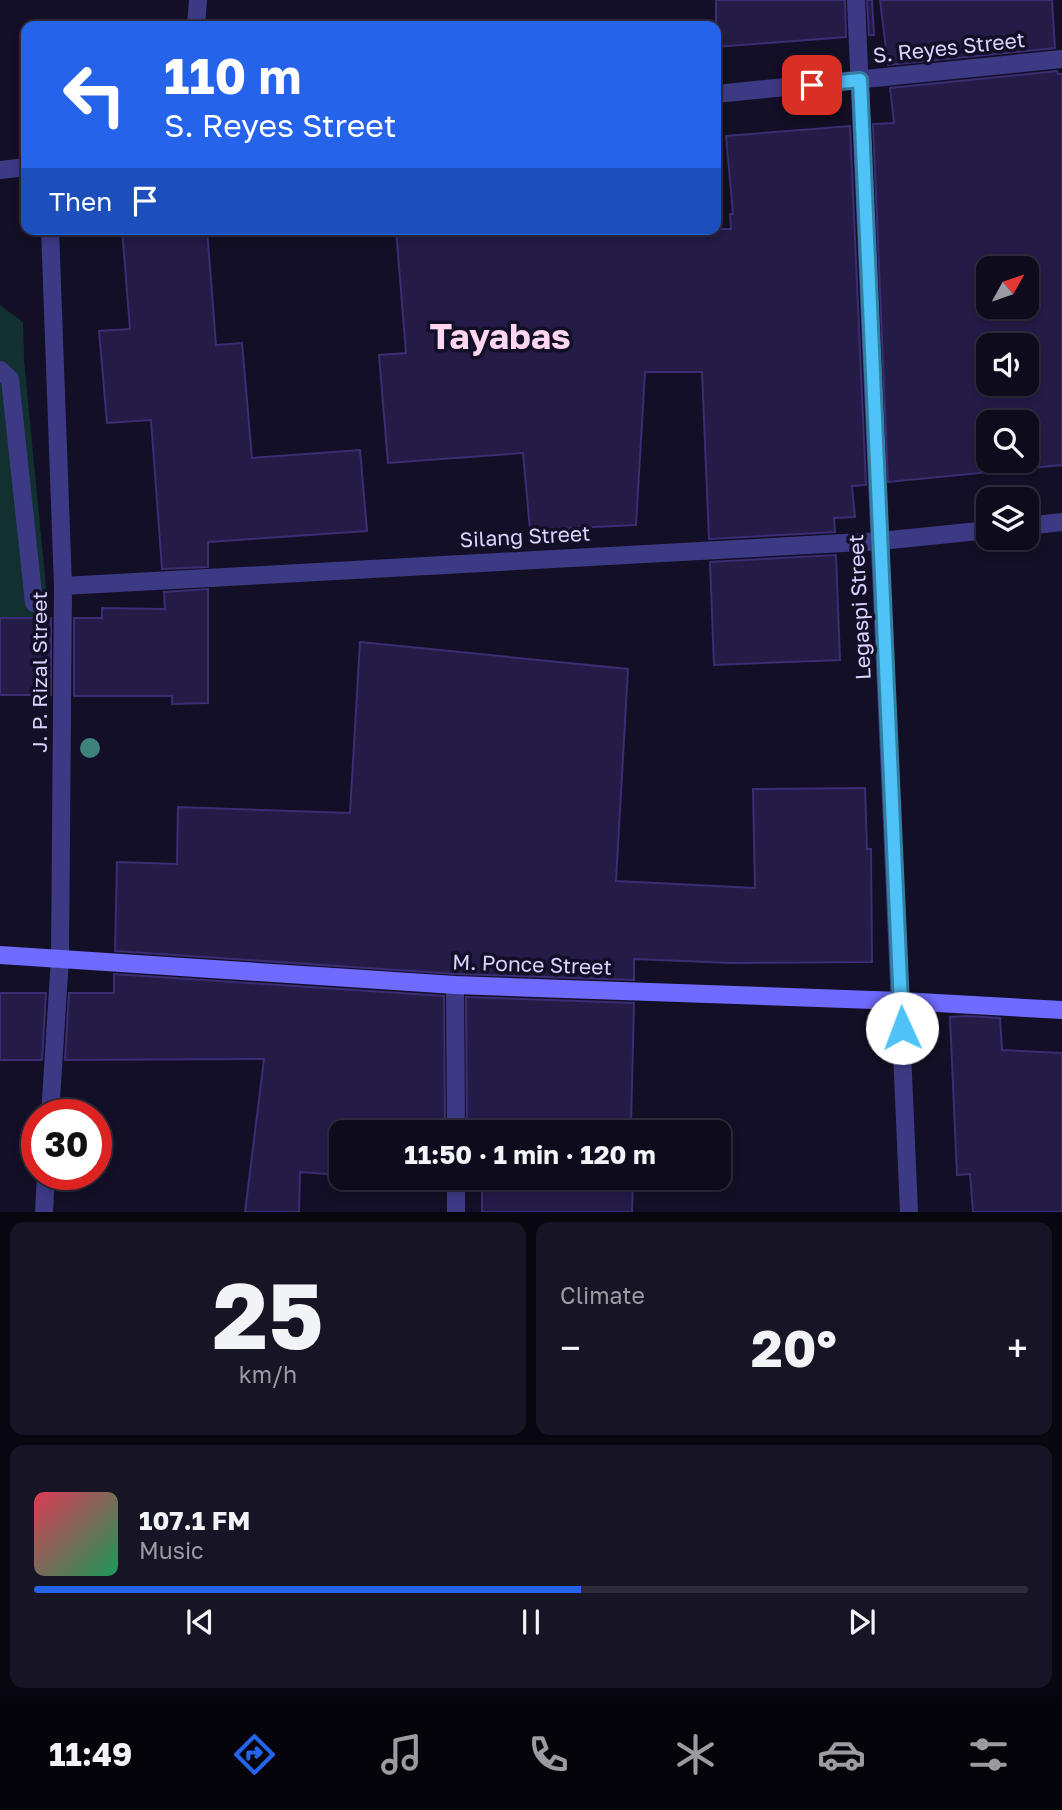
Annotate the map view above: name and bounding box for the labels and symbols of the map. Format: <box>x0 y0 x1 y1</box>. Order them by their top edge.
street label: S. Reyes Street <box>872 26 1026 68</box>
pin <box>782 55 842 115</box>
north arrow <box>976 256 1040 318</box>
district label: Tayabas <box>429 315 571 357</box>
street label: Silang Street <box>459 520 591 552</box>
street label: Legaspi Street <box>842 534 876 681</box>
street label: J. P. Rizal Street <box>26 591 52 753</box>
street label: M. Ponce Street <box>452 948 612 980</box>
position arrow <box>865 991 939 1065</box>
speed limit sign: 30 <box>21 1099 112 1190</box>

